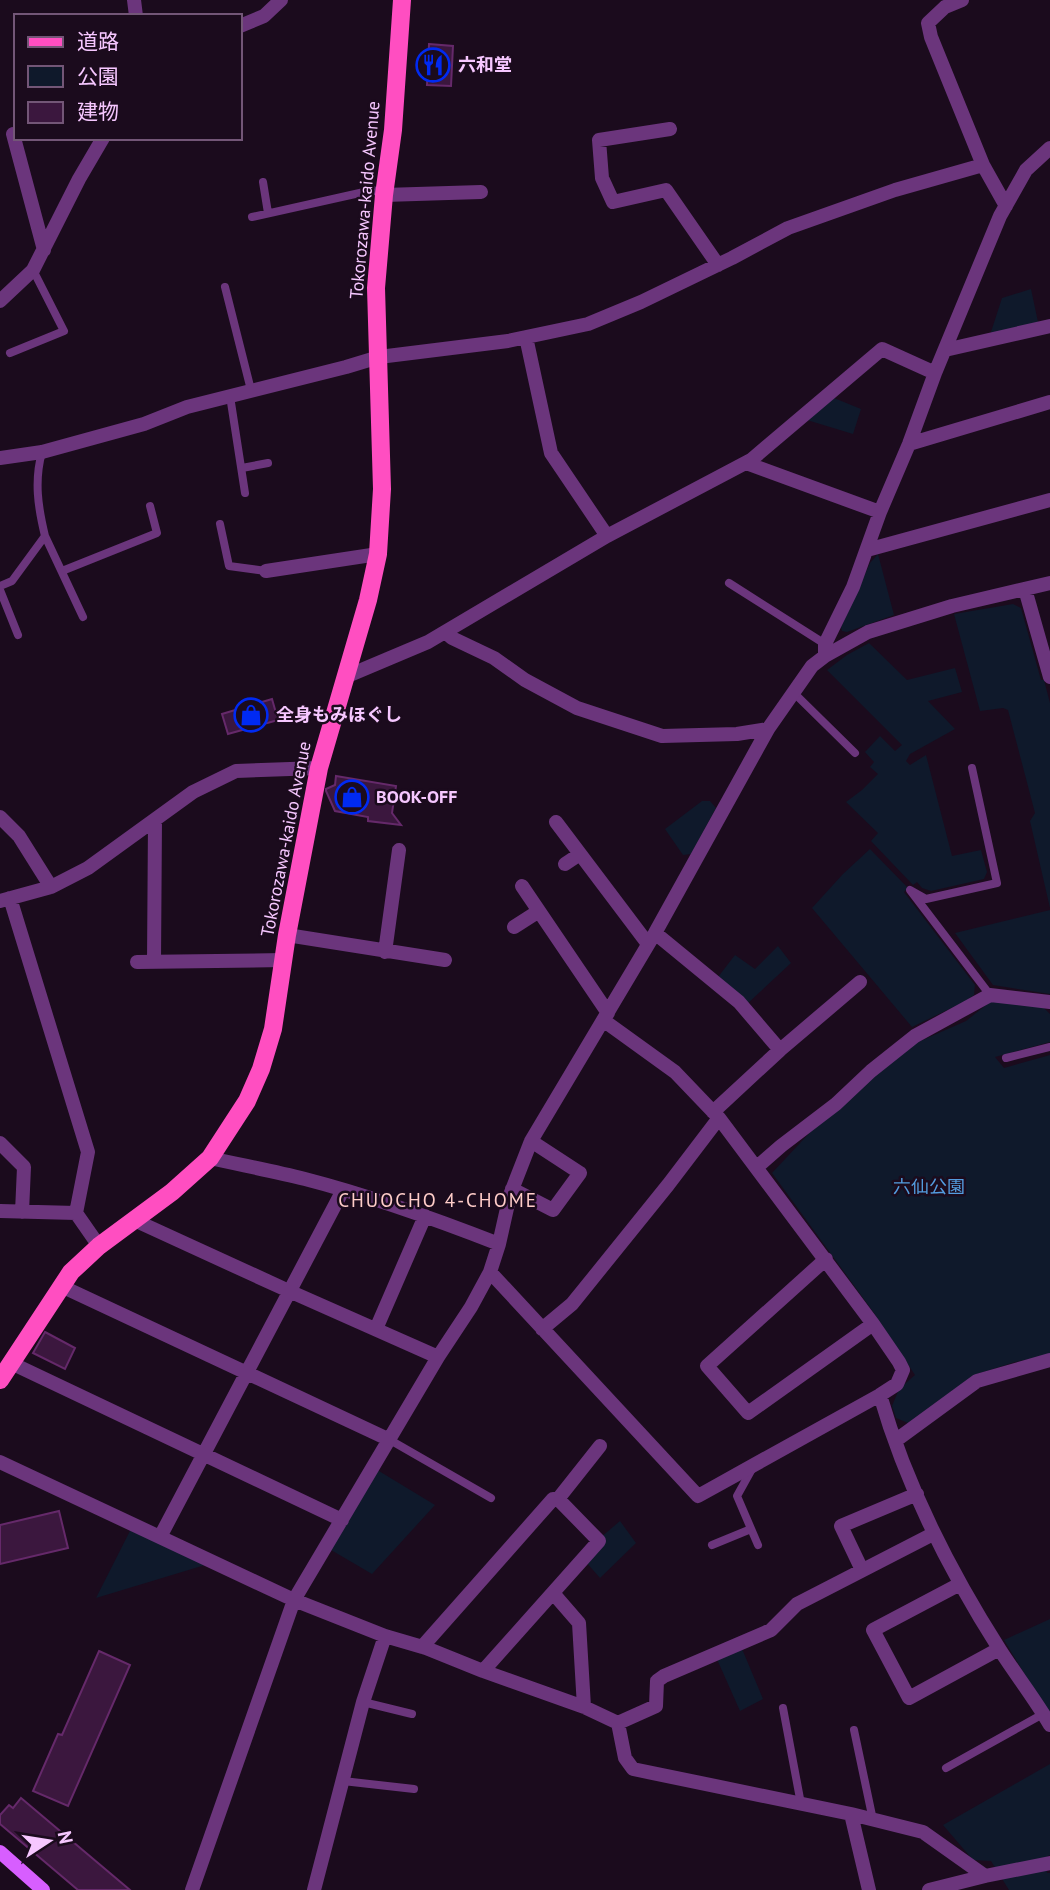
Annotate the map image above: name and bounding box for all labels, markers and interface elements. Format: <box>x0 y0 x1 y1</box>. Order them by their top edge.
legend <box>14 14 242 140</box>
text: 道路 <box>77 28 119 55</box>
restaurant icon: 六和堂 <box>414 46 452 84</box>
place label: 六和堂 <box>458 53 512 76</box>
text: 公園 <box>77 63 119 90</box>
text: 建物 <box>77 98 119 125</box>
street label: Tokorozawa-kaido Avenue <box>344 100 385 300</box>
shop icon: 全身もみほぐし <box>232 696 270 734</box>
place label: 全身もみほぐし <box>276 703 402 726</box>
street label: Tokorozawa-kaido Avenue <box>255 739 316 939</box>
shop icon: BOOK-OFF <box>333 778 371 816</box>
place label: BOOK-OFF <box>376 785 457 808</box>
park label: 六仙公園 <box>893 1175 965 1198</box>
district label: CHUOCHO 4-CHOME <box>338 1188 538 1212</box>
north arrow <box>14 1806 84 1876</box>
text: N <box>53 1829 79 1846</box>

